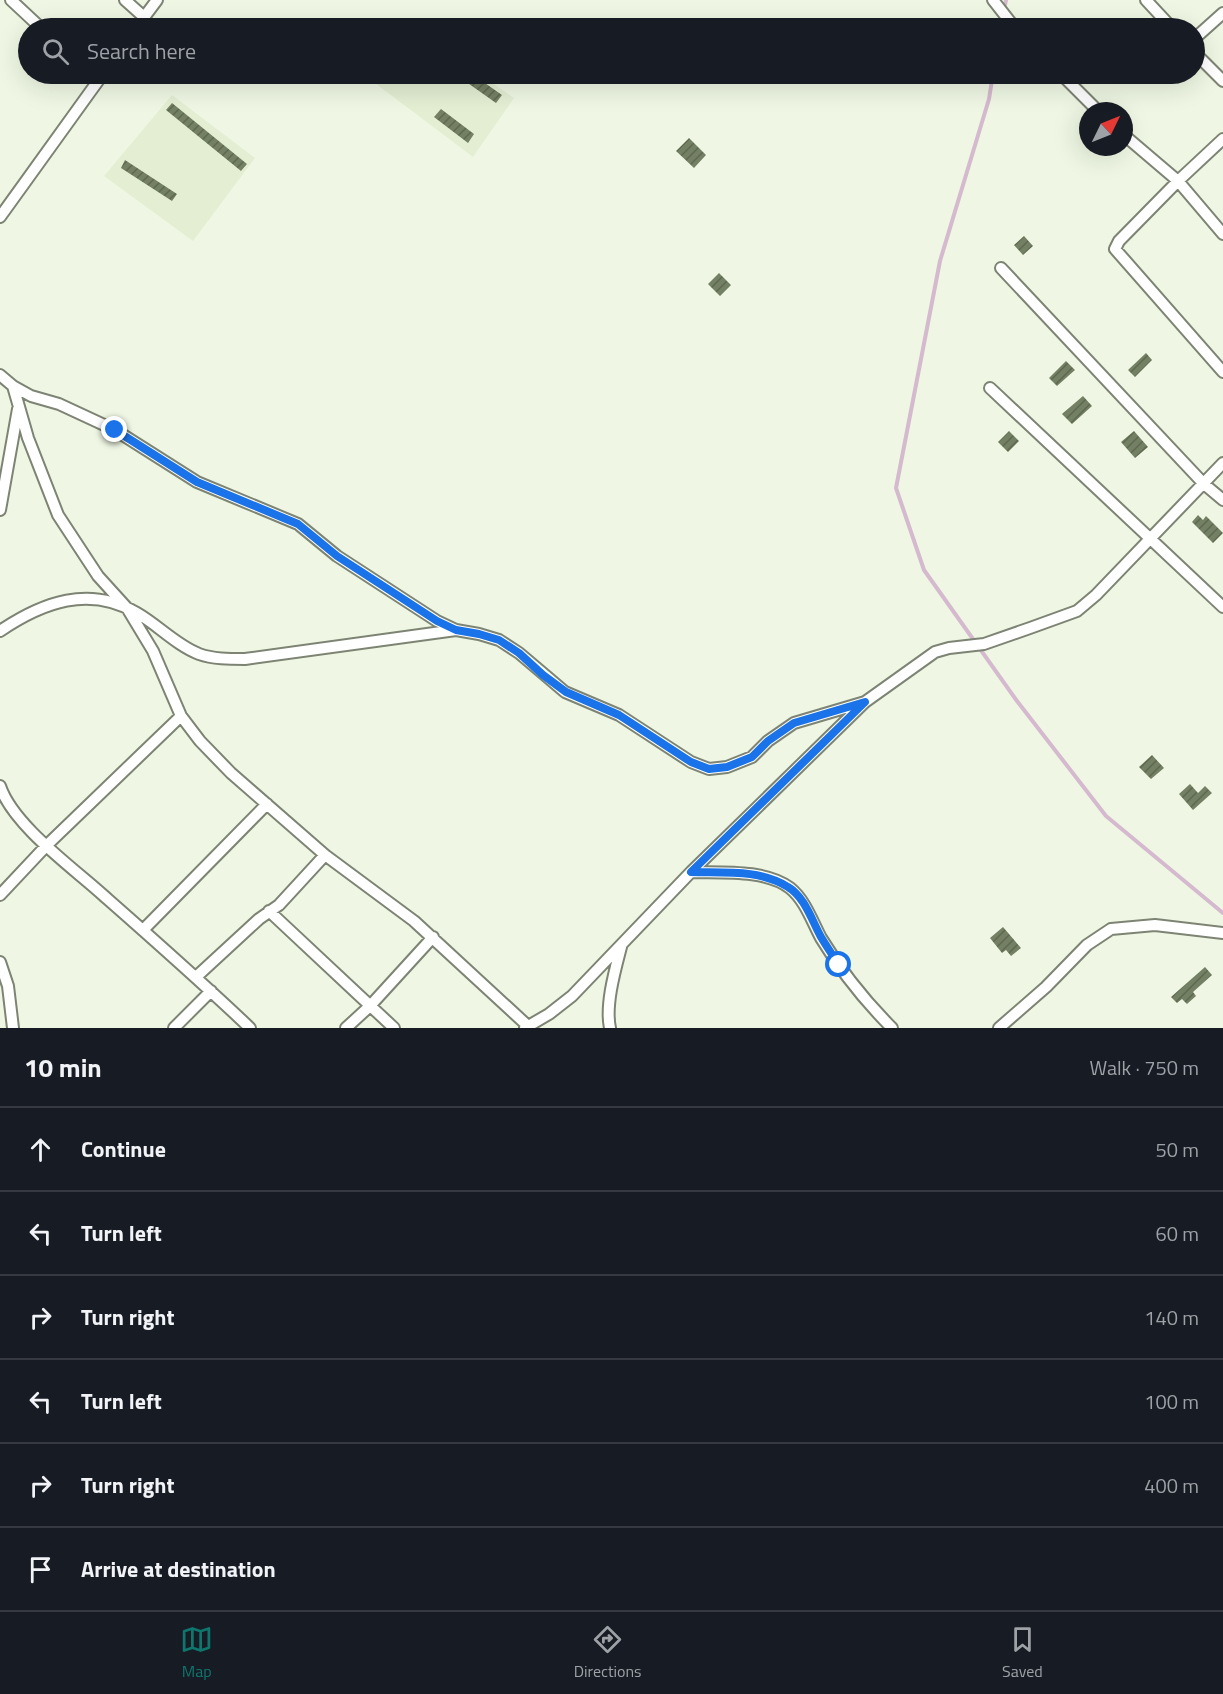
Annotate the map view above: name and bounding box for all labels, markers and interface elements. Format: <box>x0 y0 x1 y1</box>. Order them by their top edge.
search box <box>18 18 1205 84</box>
text: Search here <box>87 34 196 68</box>
icon: search <box>39 35 72 68</box>
north arrow <box>1079 102 1133 156</box>
route end <box>101 416 127 442</box>
route start <box>825 951 851 977</box>
text: 10 min <box>24 1048 102 1087</box>
text: Walk · 750 m <box>1090 1052 1199 1083</box>
text: Continue <box>81 1132 166 1166</box>
icon: ahead <box>24 1133 57 1166</box>
text: 50 m <box>1155 1134 1199 1165</box>
text: Turn left <box>81 1216 162 1250</box>
icon: left <box>24 1217 57 1250</box>
text: 60 m <box>1155 1218 1199 1249</box>
text: Turn right <box>81 1300 175 1334</box>
icon: right <box>24 1301 57 1334</box>
text: 140 m <box>1144 1302 1199 1333</box>
text: Turn left <box>81 1384 162 1418</box>
icon: left <box>24 1385 57 1418</box>
text: 100 m <box>1144 1386 1199 1417</box>
text: Turn right <box>81 1468 175 1502</box>
icon: right <box>24 1469 57 1502</box>
text: 400 m <box>1144 1470 1199 1501</box>
text: Arrive at destination <box>81 1552 276 1586</box>
icon: arrive <box>24 1553 57 1586</box>
tab: Map <box>180 1623 213 1683</box>
tab: Directions <box>574 1623 642 1683</box>
tab: Saved <box>1002 1623 1043 1683</box>

